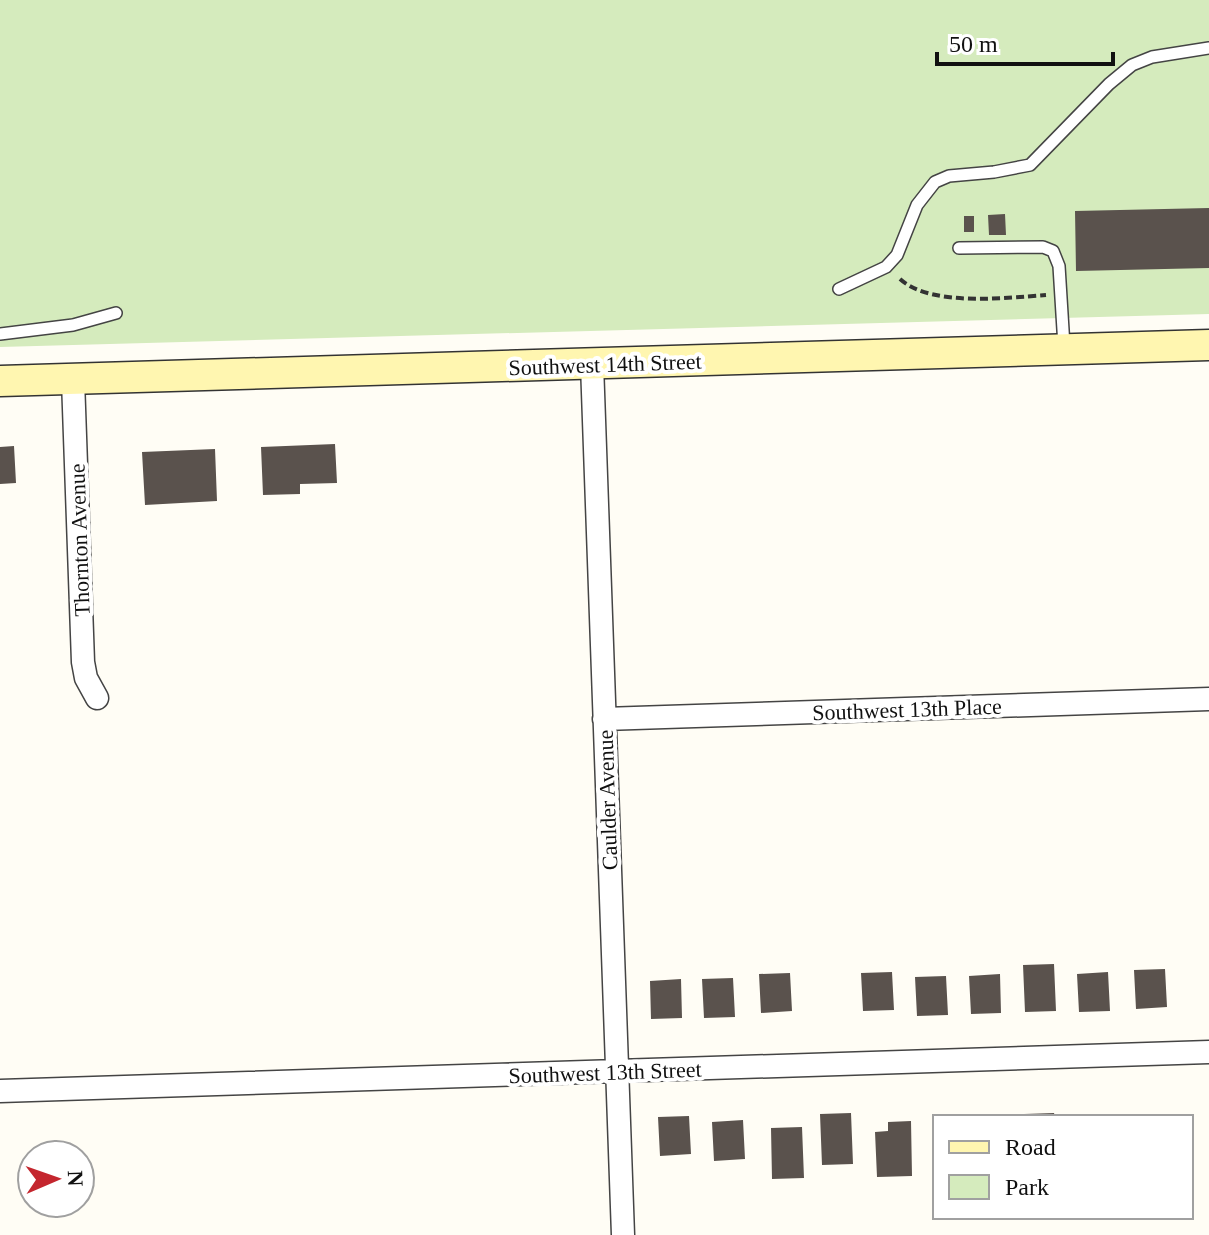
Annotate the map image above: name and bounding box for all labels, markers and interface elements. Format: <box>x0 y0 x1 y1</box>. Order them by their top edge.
scale bar <box>937 16 1113 66</box>
text: 50 m <box>949 31 998 57</box>
street label: Southwest 14th Street <box>508 349 702 380</box>
street label: Thornton Avenue <box>64 463 95 617</box>
street label: Southwest 13th Place <box>812 694 1002 725</box>
street label: Caulder Avenue <box>593 729 622 871</box>
street label: Southwest 13th Street <box>508 1057 702 1088</box>
legend <box>933 1115 1193 1219</box>
text: Road <box>1005 1134 1056 1160</box>
north arrow <box>16 1139 96 1219</box>
text: N <box>63 1170 88 1187</box>
text: Park <box>1005 1174 1049 1200</box>

